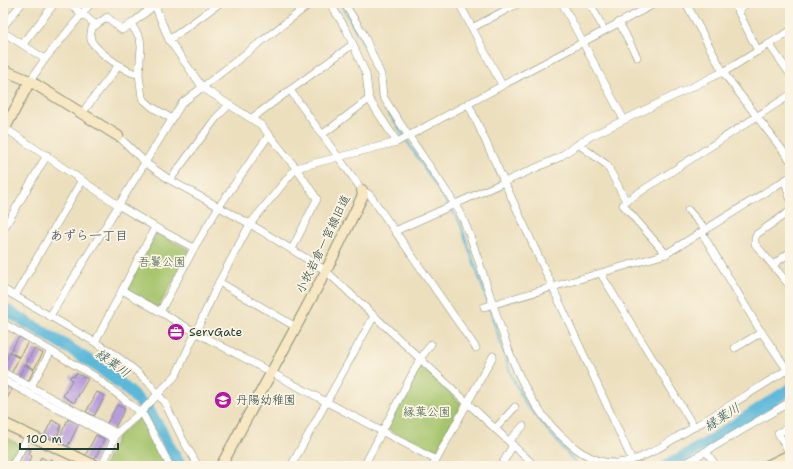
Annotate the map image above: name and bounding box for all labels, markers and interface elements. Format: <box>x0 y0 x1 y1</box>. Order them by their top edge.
street label: 小牧岩倉一宮線旧道 <box>292 192 354 296</box>
district label: あずら一丁目 <box>50 227 128 244</box>
park label: 吾鬘公園 <box>138 254 186 270</box>
office icon: ServGate <box>166 322 186 342</box>
place label: ServGate <box>189 324 242 340</box>
water label: 縁葉川 <box>92 345 134 381</box>
school or university icon: 丹陽幼稚園 <box>213 390 233 410</box>
place label: 丹陽幼稚園 <box>236 392 296 408</box>
water label: 縁葉川 <box>701 399 743 435</box>
park label: 縁葉公園 <box>403 404 451 420</box>
scale bar <box>20 425 118 451</box>
text: 100 m <box>26 431 62 447</box>

